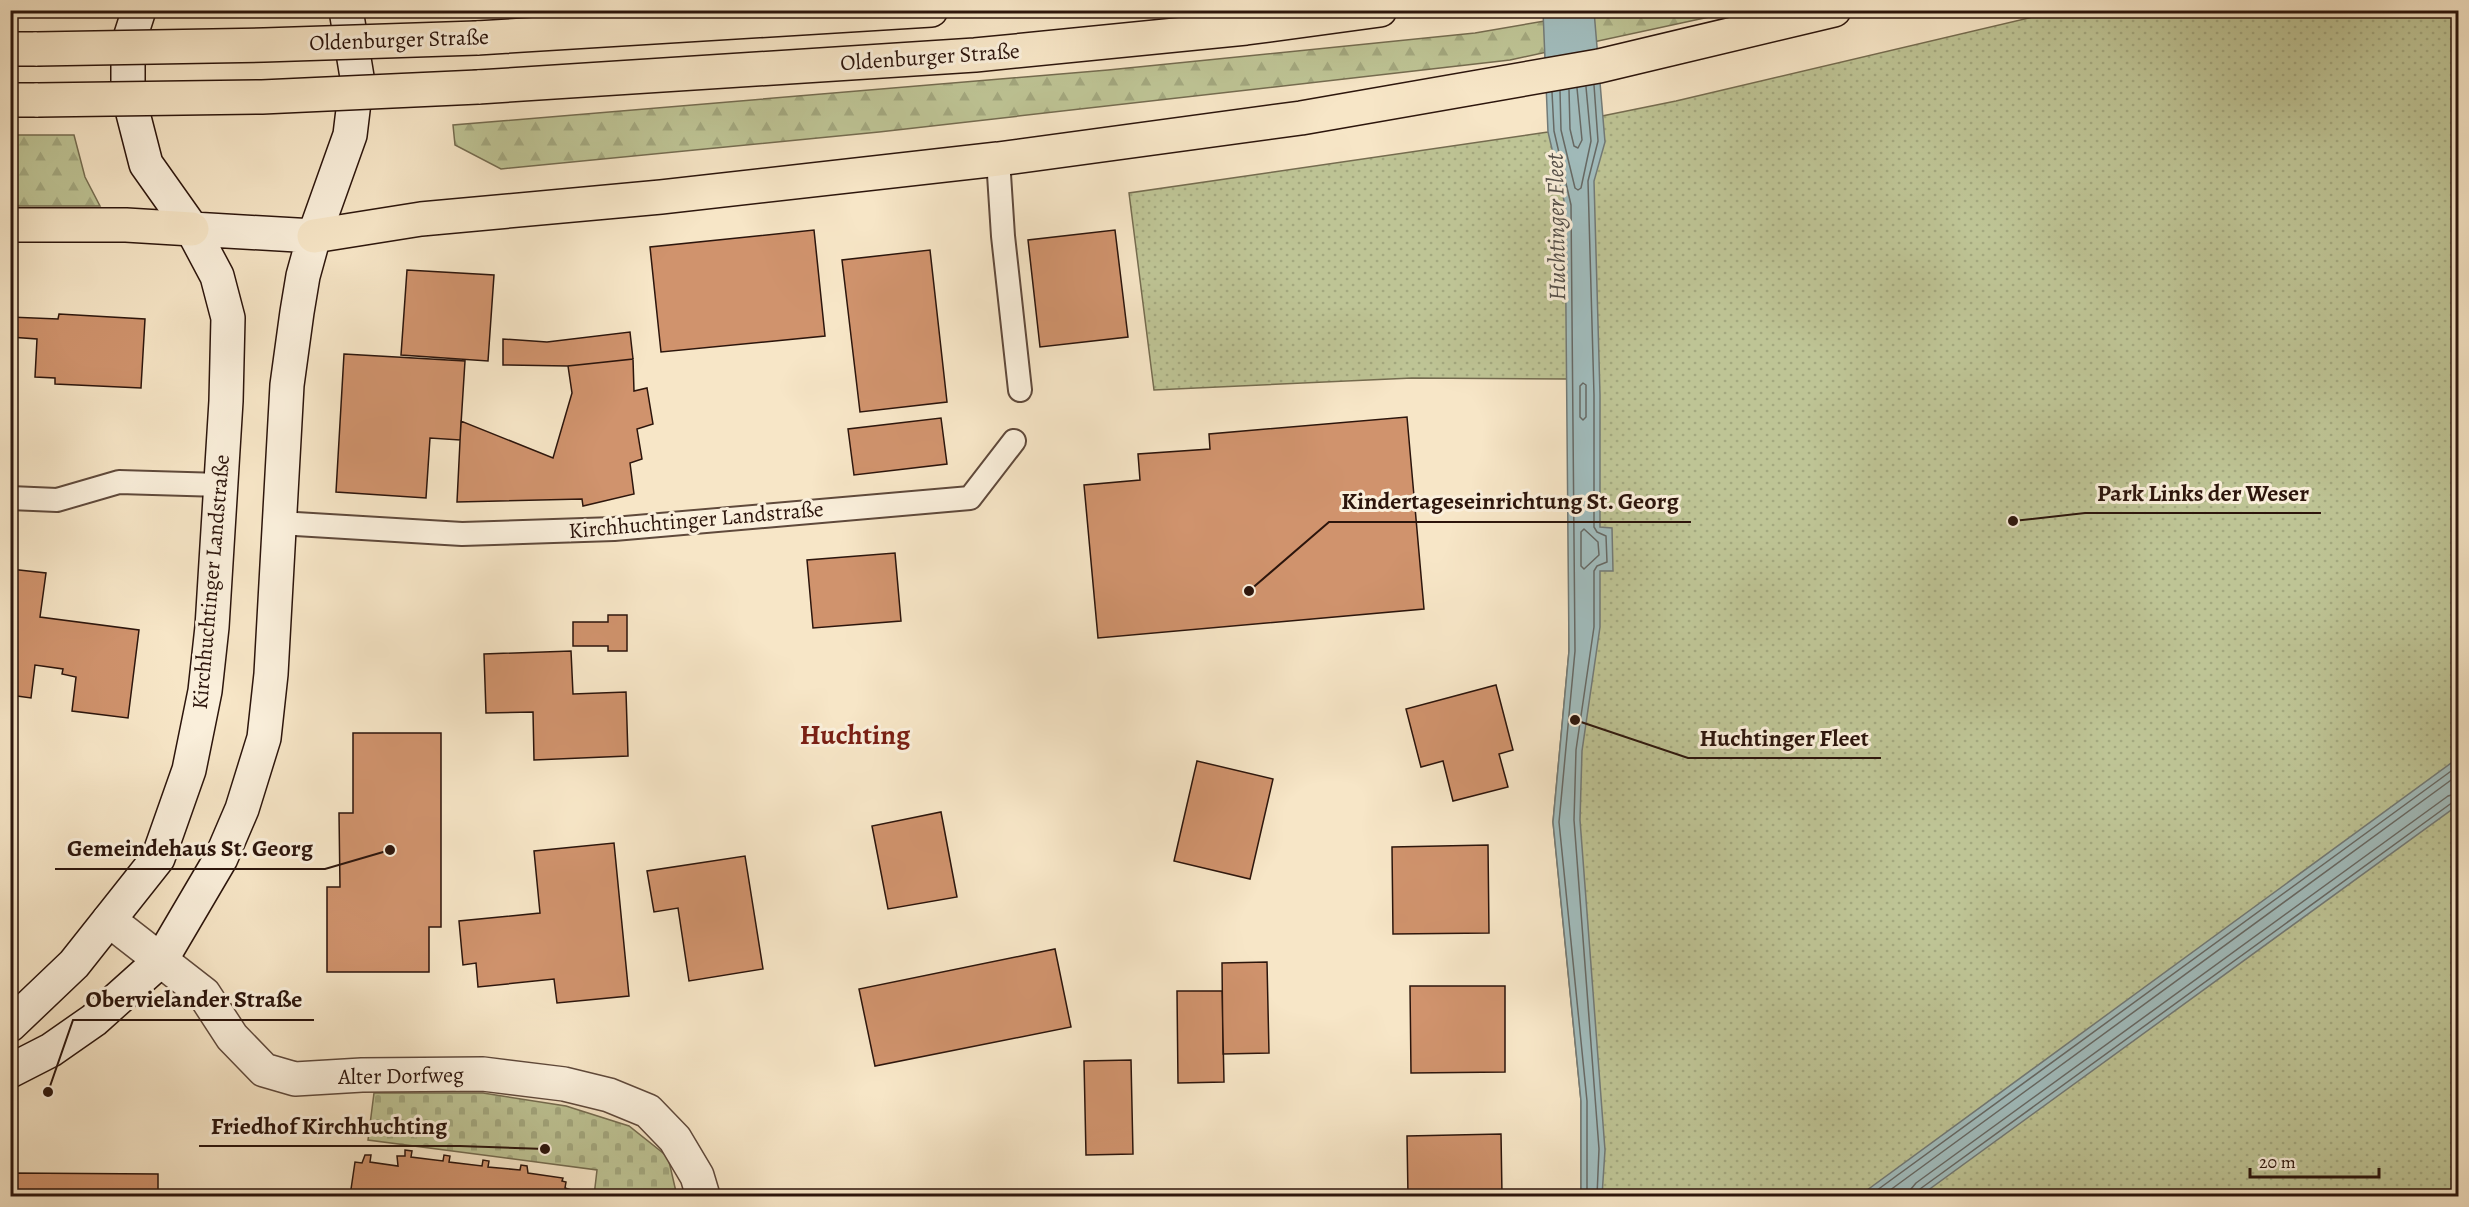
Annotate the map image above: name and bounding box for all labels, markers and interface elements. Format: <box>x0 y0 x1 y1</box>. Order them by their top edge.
street label: Oldenburger Straße <box>309 22 489 58</box>
street label: Oldenburger Straße <box>839 36 1021 78</box>
water label: Huchtinger Fleet <box>1539 152 1573 301</box>
street label: Kirchhuchtinger Landstraße <box>185 453 237 711</box>
callout: Park Links der Weser <box>2085 471 2321 513</box>
text: Park Links der Weser <box>2097 477 2309 509</box>
callout: Kindertageseinrichtung St. Georg <box>1329 480 1691 522</box>
text: Kindertageseinrichtung St. Georg <box>1341 485 1679 517</box>
street label: Kirchhuchtinger Landstraße <box>567 494 825 546</box>
district label: Huchting <box>800 716 911 754</box>
callout: Huchtinger Fleet <box>1688 716 1881 758</box>
text: Huchtinger Fleet <box>1699 722 1869 754</box>
callout: Gemeindehaus St. Georg <box>55 827 325 869</box>
text: Gemeindehaus St. Georg <box>67 832 314 864</box>
callout: Obervielander Straße <box>73 978 314 1020</box>
text: Obervielander Straße <box>86 983 302 1015</box>
street label: Alter Dorfweg <box>337 1060 464 1092</box>
callout: Friedhof Kirchhuchting <box>199 1104 460 1146</box>
text: Friedhof Kirchhuchting <box>211 1110 448 1142</box>
scale bar <box>2250 1141 2379 1179</box>
text: 20 m <box>2259 1150 2296 1174</box>

